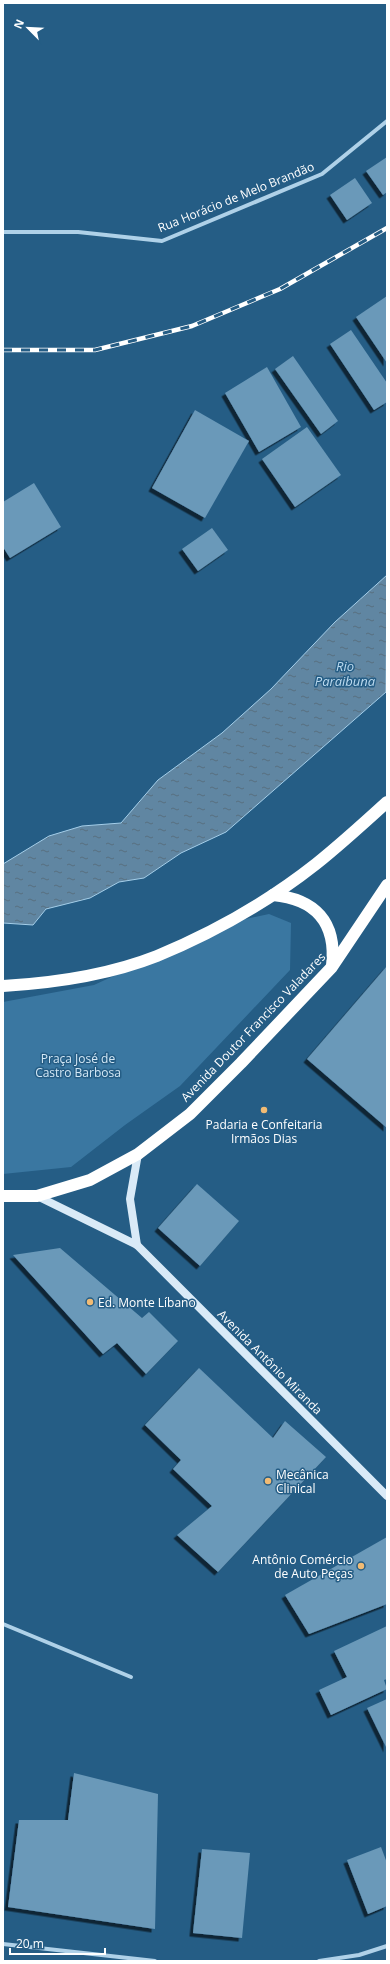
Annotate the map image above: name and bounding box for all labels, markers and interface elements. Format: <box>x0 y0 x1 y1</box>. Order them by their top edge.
north arrow <box>8 8 48 48</box>
text: N <box>10 17 27 31</box>
street label: Rua Horácio de Melo Brandão <box>155 158 317 236</box>
water label: Rio Paraibuna <box>315 657 376 690</box>
street label: Avenida Doutor Francisco Valadares <box>177 949 329 1105</box>
park label: Praça José de Castro Barbosa <box>35 1050 121 1081</box>
marker: Padaria e Confeitaria Irmãos Dias <box>259 1105 269 1115</box>
place label: Padaria e Confeitaria Irmãos Dias <box>206 1116 322 1147</box>
place label: Ed. Monte Líbano <box>98 1294 196 1311</box>
marker: Ed. Monte Líbano <box>85 1297 95 1307</box>
street label: Avenida Antônio Miranda <box>214 1306 326 1418</box>
place label: Mecânica Clinical <box>276 1466 329 1497</box>
marker: Mecânica Clinical <box>263 1476 273 1486</box>
place label: Antônio Comércio de Auto Peças <box>252 1551 353 1582</box>
marker: Antônio Comércio de Auto Peças <box>356 1561 366 1571</box>
scale bar <box>10 1930 105 1956</box>
text: 20 m <box>16 1935 44 1952</box>

